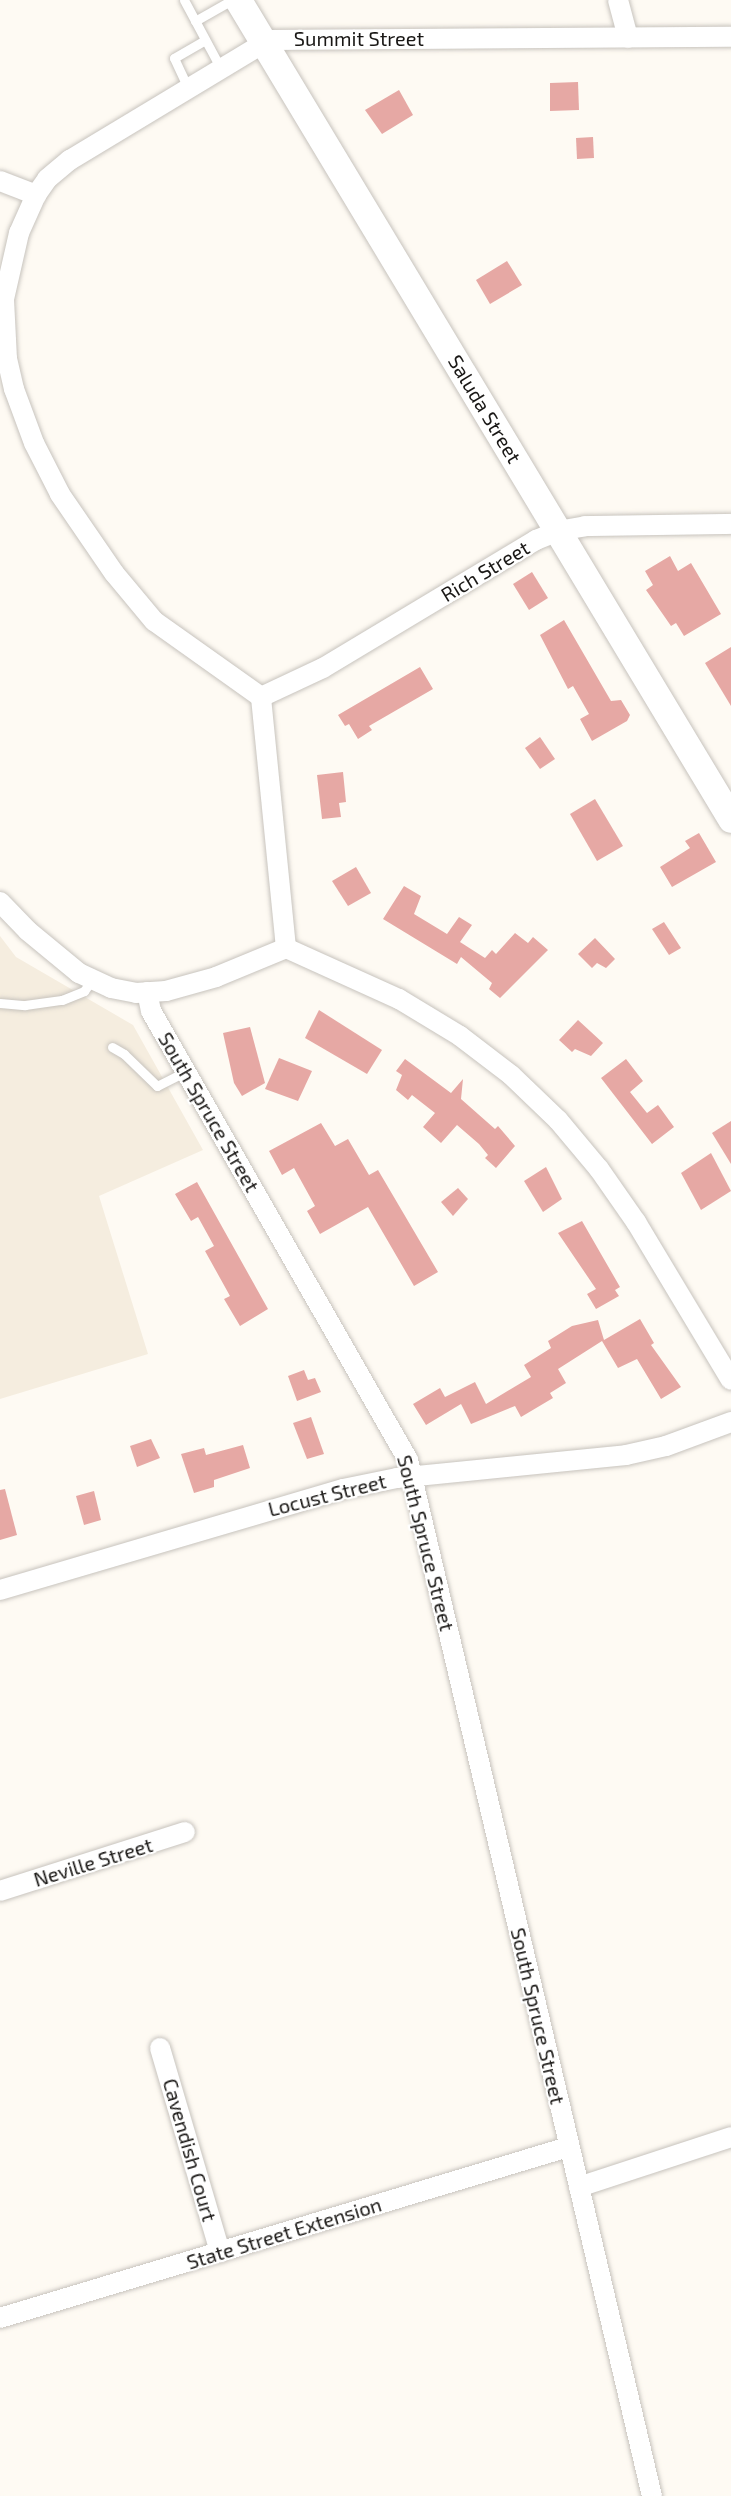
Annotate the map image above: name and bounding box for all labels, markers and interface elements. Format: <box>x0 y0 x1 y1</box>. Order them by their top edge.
street label: Summit Street <box>294 26 424 50</box>
street label: Saluda Street <box>443 351 527 467</box>
street label: Rich Street <box>436 535 534 607</box>
street label: South Spruce Street <box>154 1028 264 1196</box>
street label: South Spruce Street <box>393 1453 459 1633</box>
street label: Locust Street <box>266 1469 388 1521</box>
street label: Neville Street <box>31 1833 155 1891</box>
street label: South Spruce Street <box>506 1925 570 2107</box>
street label: Cavendish Court <box>158 2076 222 2224</box>
street label: State Street Extension <box>184 2192 384 2274</box>

